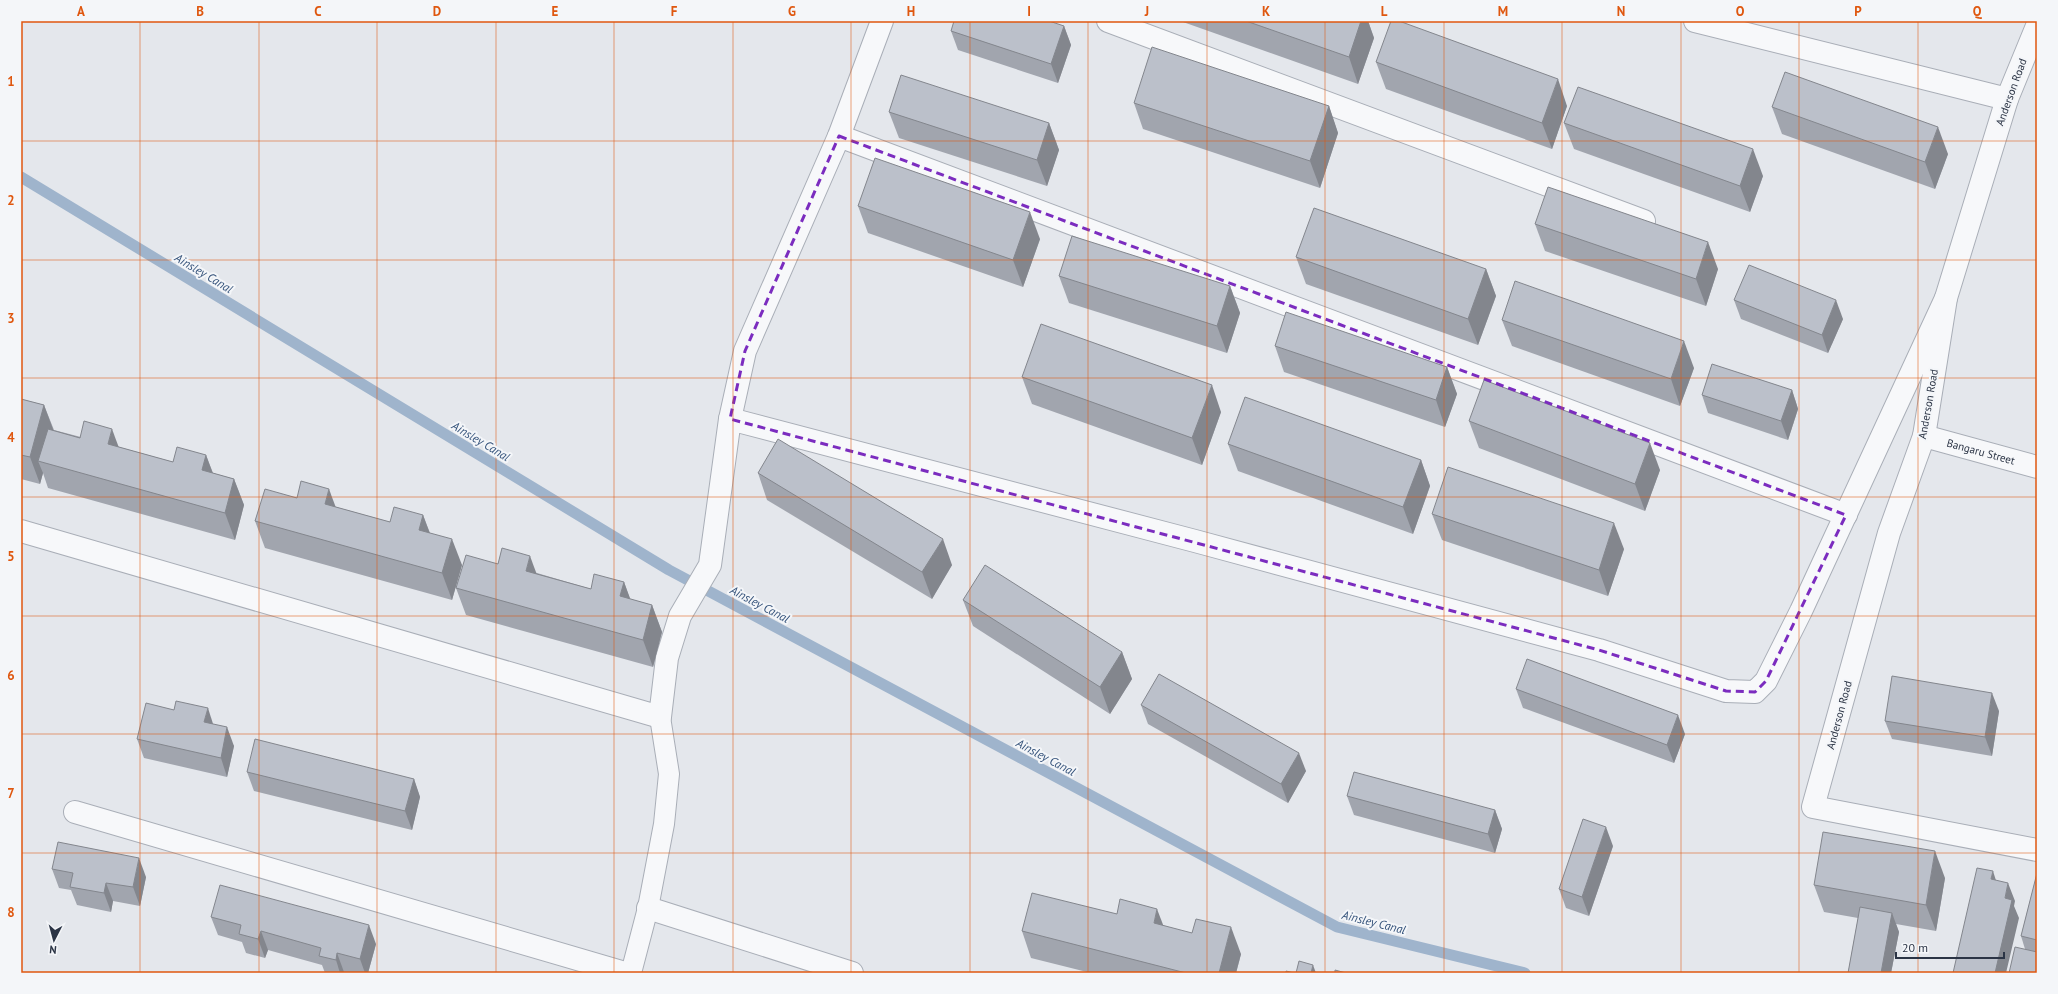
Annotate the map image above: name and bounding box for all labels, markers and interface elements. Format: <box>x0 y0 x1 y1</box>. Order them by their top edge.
text: A <box>77 3 85 20</box>
text: B <box>196 3 204 20</box>
text: C <box>314 3 322 20</box>
text: D <box>433 3 441 20</box>
text: E <box>552 3 559 20</box>
text: F <box>671 3 678 20</box>
text: G <box>788 3 796 20</box>
text: H <box>907 3 915 20</box>
text: I <box>1027 3 1031 20</box>
text: J <box>1144 3 1149 20</box>
text: K <box>1262 3 1270 20</box>
text: L <box>1381 3 1388 20</box>
text: M <box>1498 3 1508 20</box>
text: N <box>1617 3 1625 20</box>
text: O <box>1736 3 1745 20</box>
text: P <box>1854 3 1862 20</box>
text: Q <box>1973 3 1983 20</box>
street label: Anderson Road <box>1992 56 2030 128</box>
text: 1 <box>7 73 15 90</box>
text: 2 <box>7 192 15 209</box>
water label: Ainsley Canal <box>171 249 236 297</box>
text: 3 <box>7 310 15 327</box>
street label: Anderson Road <box>1915 368 1941 440</box>
water label: Ainsley Canal <box>448 417 513 465</box>
text: 4 <box>7 429 15 446</box>
street label: Bangaru Street <box>1945 436 2017 468</box>
text: 5 <box>7 548 15 565</box>
water label: Ainsley Canal <box>727 582 793 626</box>
text: 6 <box>7 667 15 684</box>
street label: Anderson Road <box>1823 679 1855 751</box>
water label: Ainsley Canal <box>1013 735 1079 779</box>
text: 7 <box>7 785 15 802</box>
text: 8 <box>7 904 15 921</box>
water label: Ainsley Canal <box>1340 907 1408 937</box>
north arrow <box>34 920 74 960</box>
scale bar <box>1896 934 2004 960</box>
text: 20 m <box>1902 940 1928 955</box>
text: N <box>49 943 57 957</box>

